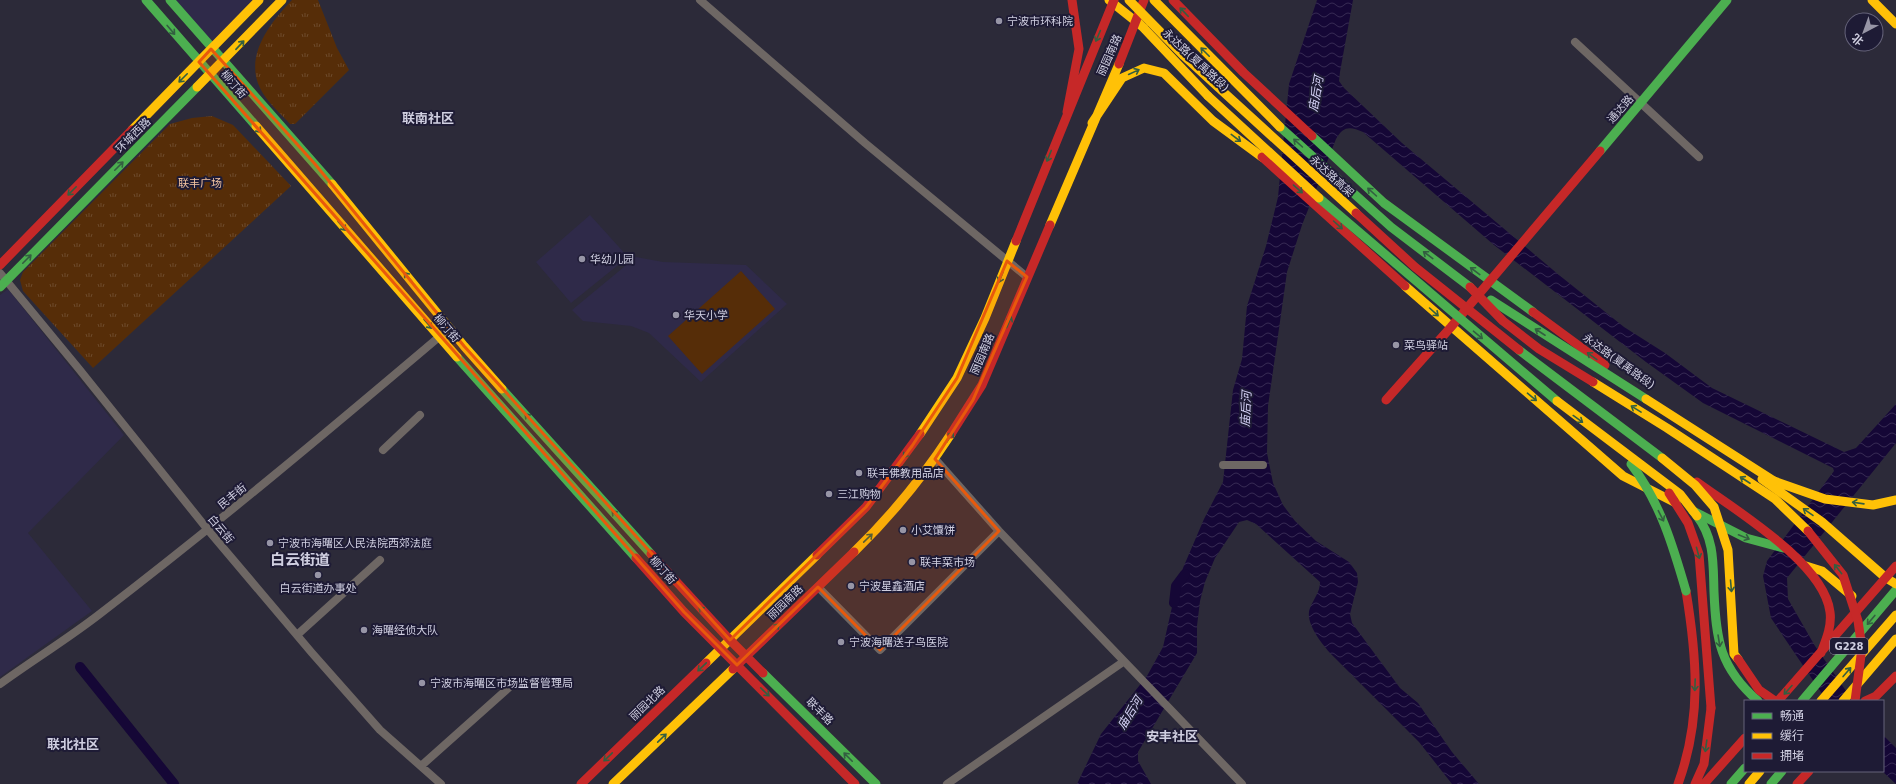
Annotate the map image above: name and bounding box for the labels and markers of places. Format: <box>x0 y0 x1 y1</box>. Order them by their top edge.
place label: 宁波市环科院 <box>1007 15 1073 28</box>
marker: 宁波市环科院 <box>994 16 1004 26</box>
place label: 华幼儿园 <box>590 253 634 266</box>
marker: 华幼儿园 <box>577 254 587 264</box>
place label: 华天小学 <box>684 309 728 322</box>
marker: 华天小学 <box>671 310 681 320</box>
place label: 菜鸟驿站 <box>1404 339 1448 352</box>
marker: 菜鸟驿站 <box>1391 340 1401 350</box>
place label: 联丰佛教用品店 <box>867 467 944 480</box>
marker: 联丰佛教用品店 <box>854 468 864 478</box>
place label: 三江购物 <box>837 488 881 501</box>
marker: 三江购物 <box>824 489 834 499</box>
place label: 小艾馕饼 <box>911 524 955 537</box>
marker: 小艾馕饼 <box>898 525 908 535</box>
place label: 宁波市海曙区人民法院西郊法庭 <box>278 537 432 550</box>
marker: 宁波市海曙区人民法院西郊法庭 <box>265 538 275 548</box>
place label: 联丰菜市场 <box>920 556 975 569</box>
marker: 联丰菜市场 <box>907 557 917 567</box>
marker: 白云街道办事处 <box>313 570 323 580</box>
place label: 宁波星鑫酒店 <box>859 580 925 593</box>
marker: 宁波星鑫酒店 <box>846 581 856 591</box>
place label: 白云街道办事处 <box>280 582 357 595</box>
place label: 海曙经侦大队 <box>372 624 438 637</box>
marker: 海曙经侦大队 <box>359 625 369 635</box>
place label: 宁波海曙送子鸟医院 <box>849 636 948 649</box>
marker: 宁波海曙送子鸟医院 <box>836 637 846 647</box>
place label: 宁波市海曙区市场监督管理局 <box>430 677 573 690</box>
marker: 宁波市海曙区市场监督管理局 <box>417 678 427 688</box>

